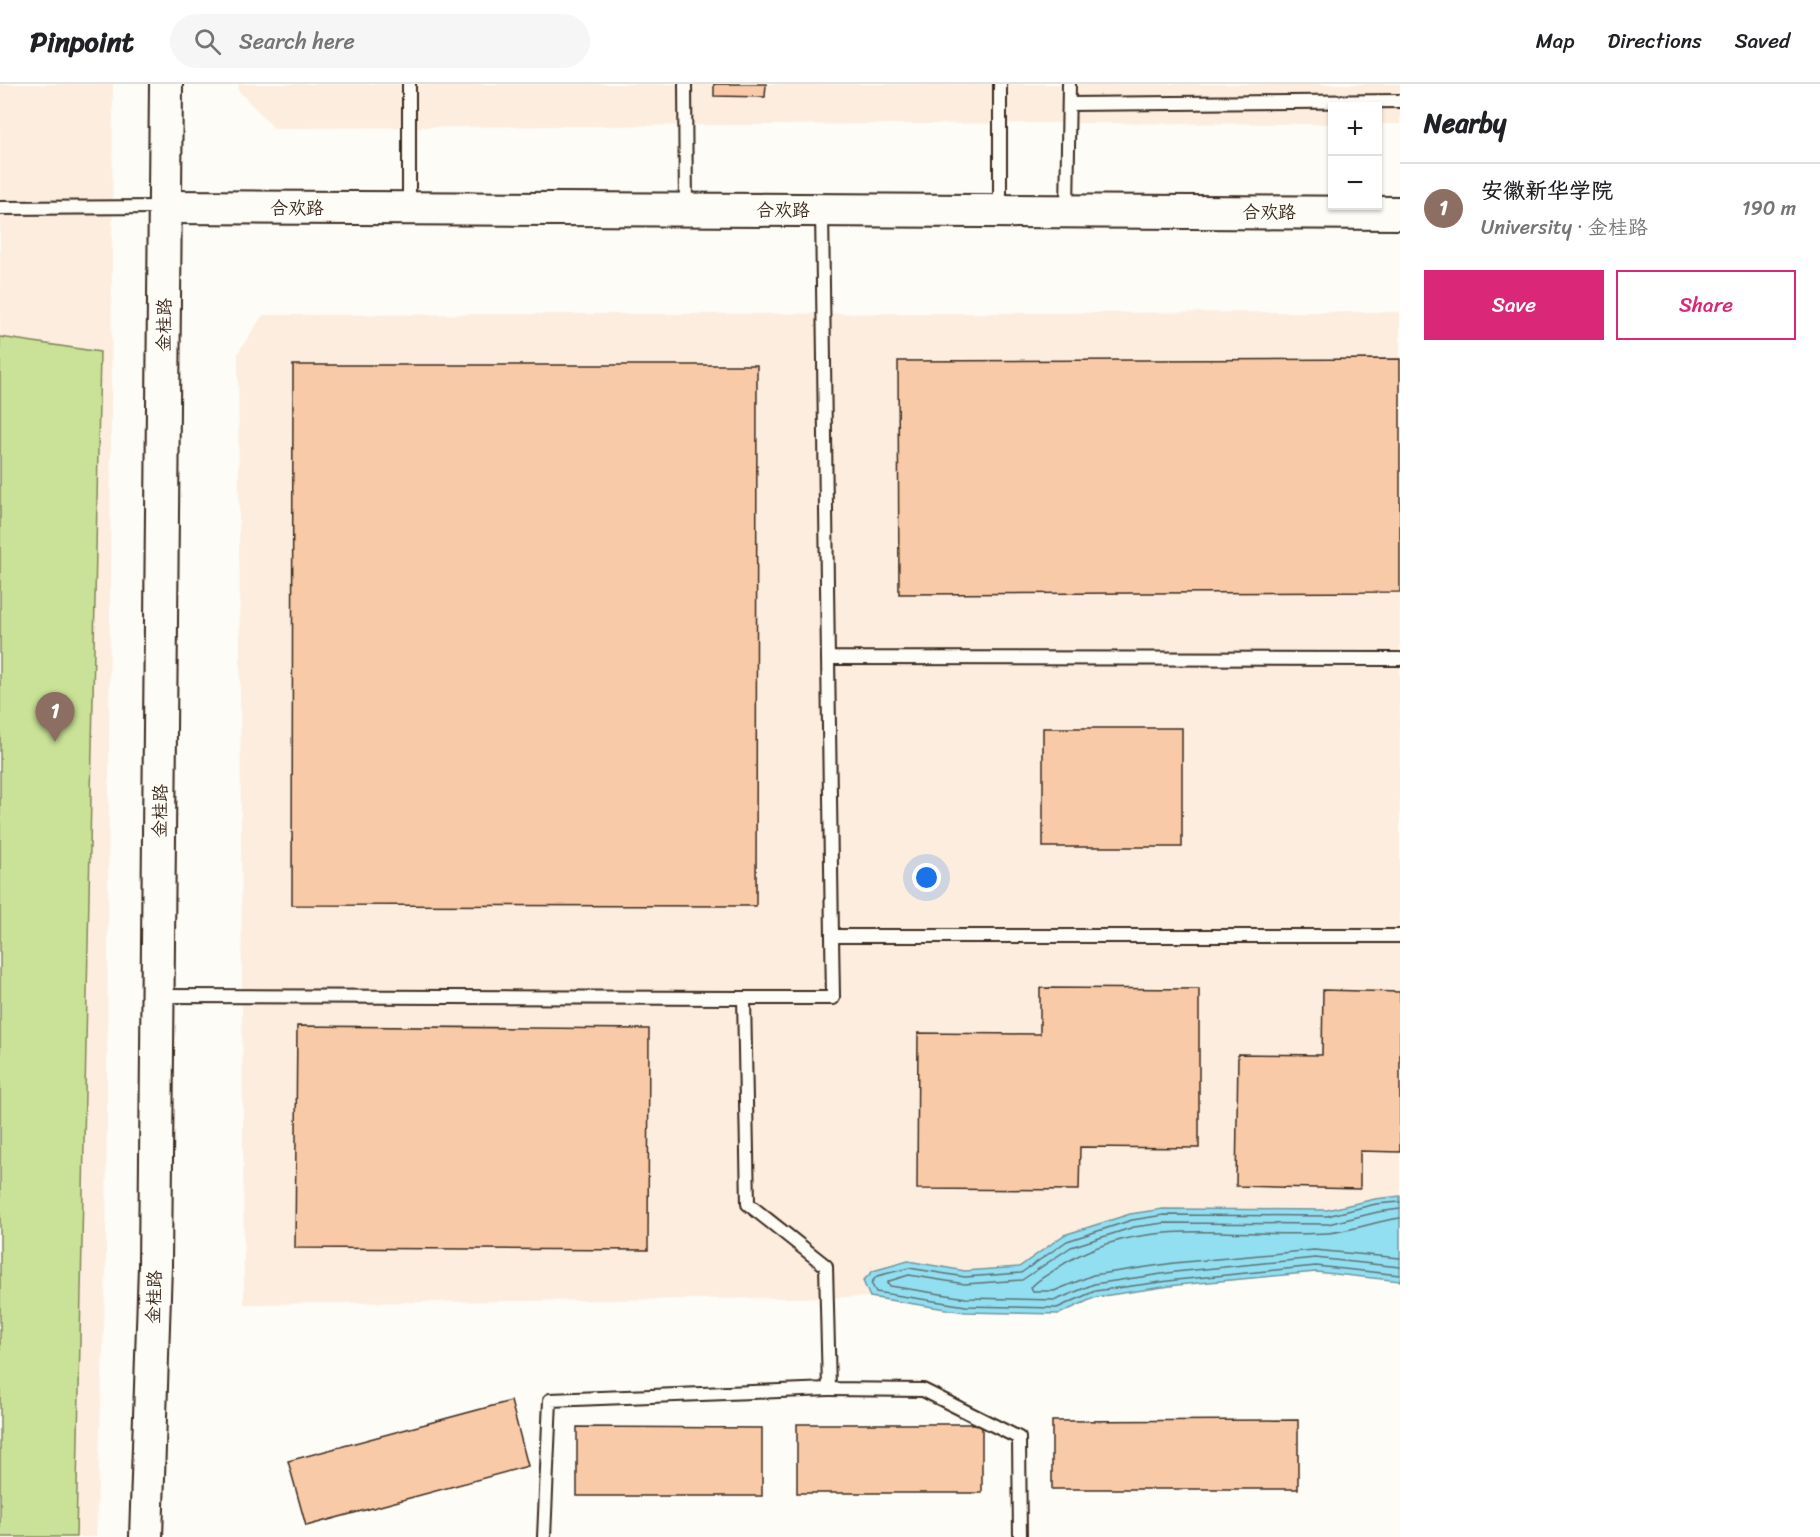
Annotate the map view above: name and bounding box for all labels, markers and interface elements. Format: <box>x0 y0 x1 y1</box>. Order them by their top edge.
search box <box>170 14 590 68</box>
text: Pinpoint <box>30 17 134 66</box>
text: Search here <box>239 22 355 61</box>
text: Map <box>1536 22 1574 60</box>
text: Directions <box>1607 22 1702 60</box>
text: Saved <box>1735 22 1790 60</box>
icon: search <box>191 25 224 58</box>
text: Nearby <box>1424 100 1506 146</box>
map controls <box>1328 102 1382 210</box>
button: + <box>1328 102 1382 156</box>
button: − <box>1328 156 1382 210</box>
text: 安徽新华学院 <box>1481 171 1613 210</box>
text: 1 <box>1439 191 1448 226</box>
text: 190 m <box>1742 191 1796 226</box>
street label: 合欢路 <box>270 192 324 224</box>
street label: 合欢路 <box>756 194 810 226</box>
street label: 合欢路 <box>1242 196 1296 228</box>
text: University · 金桂路 <box>1481 210 1648 245</box>
button: Save <box>1424 270 1604 340</box>
button: Share <box>1616 270 1796 340</box>
street label: 金桂路 <box>148 298 180 352</box>
pin: 1 <box>36 692 74 742</box>
street label: 金桂路 <box>144 784 176 838</box>
your location <box>912 863 941 892</box>
street label: 金桂路 <box>137 1269 171 1325</box>

